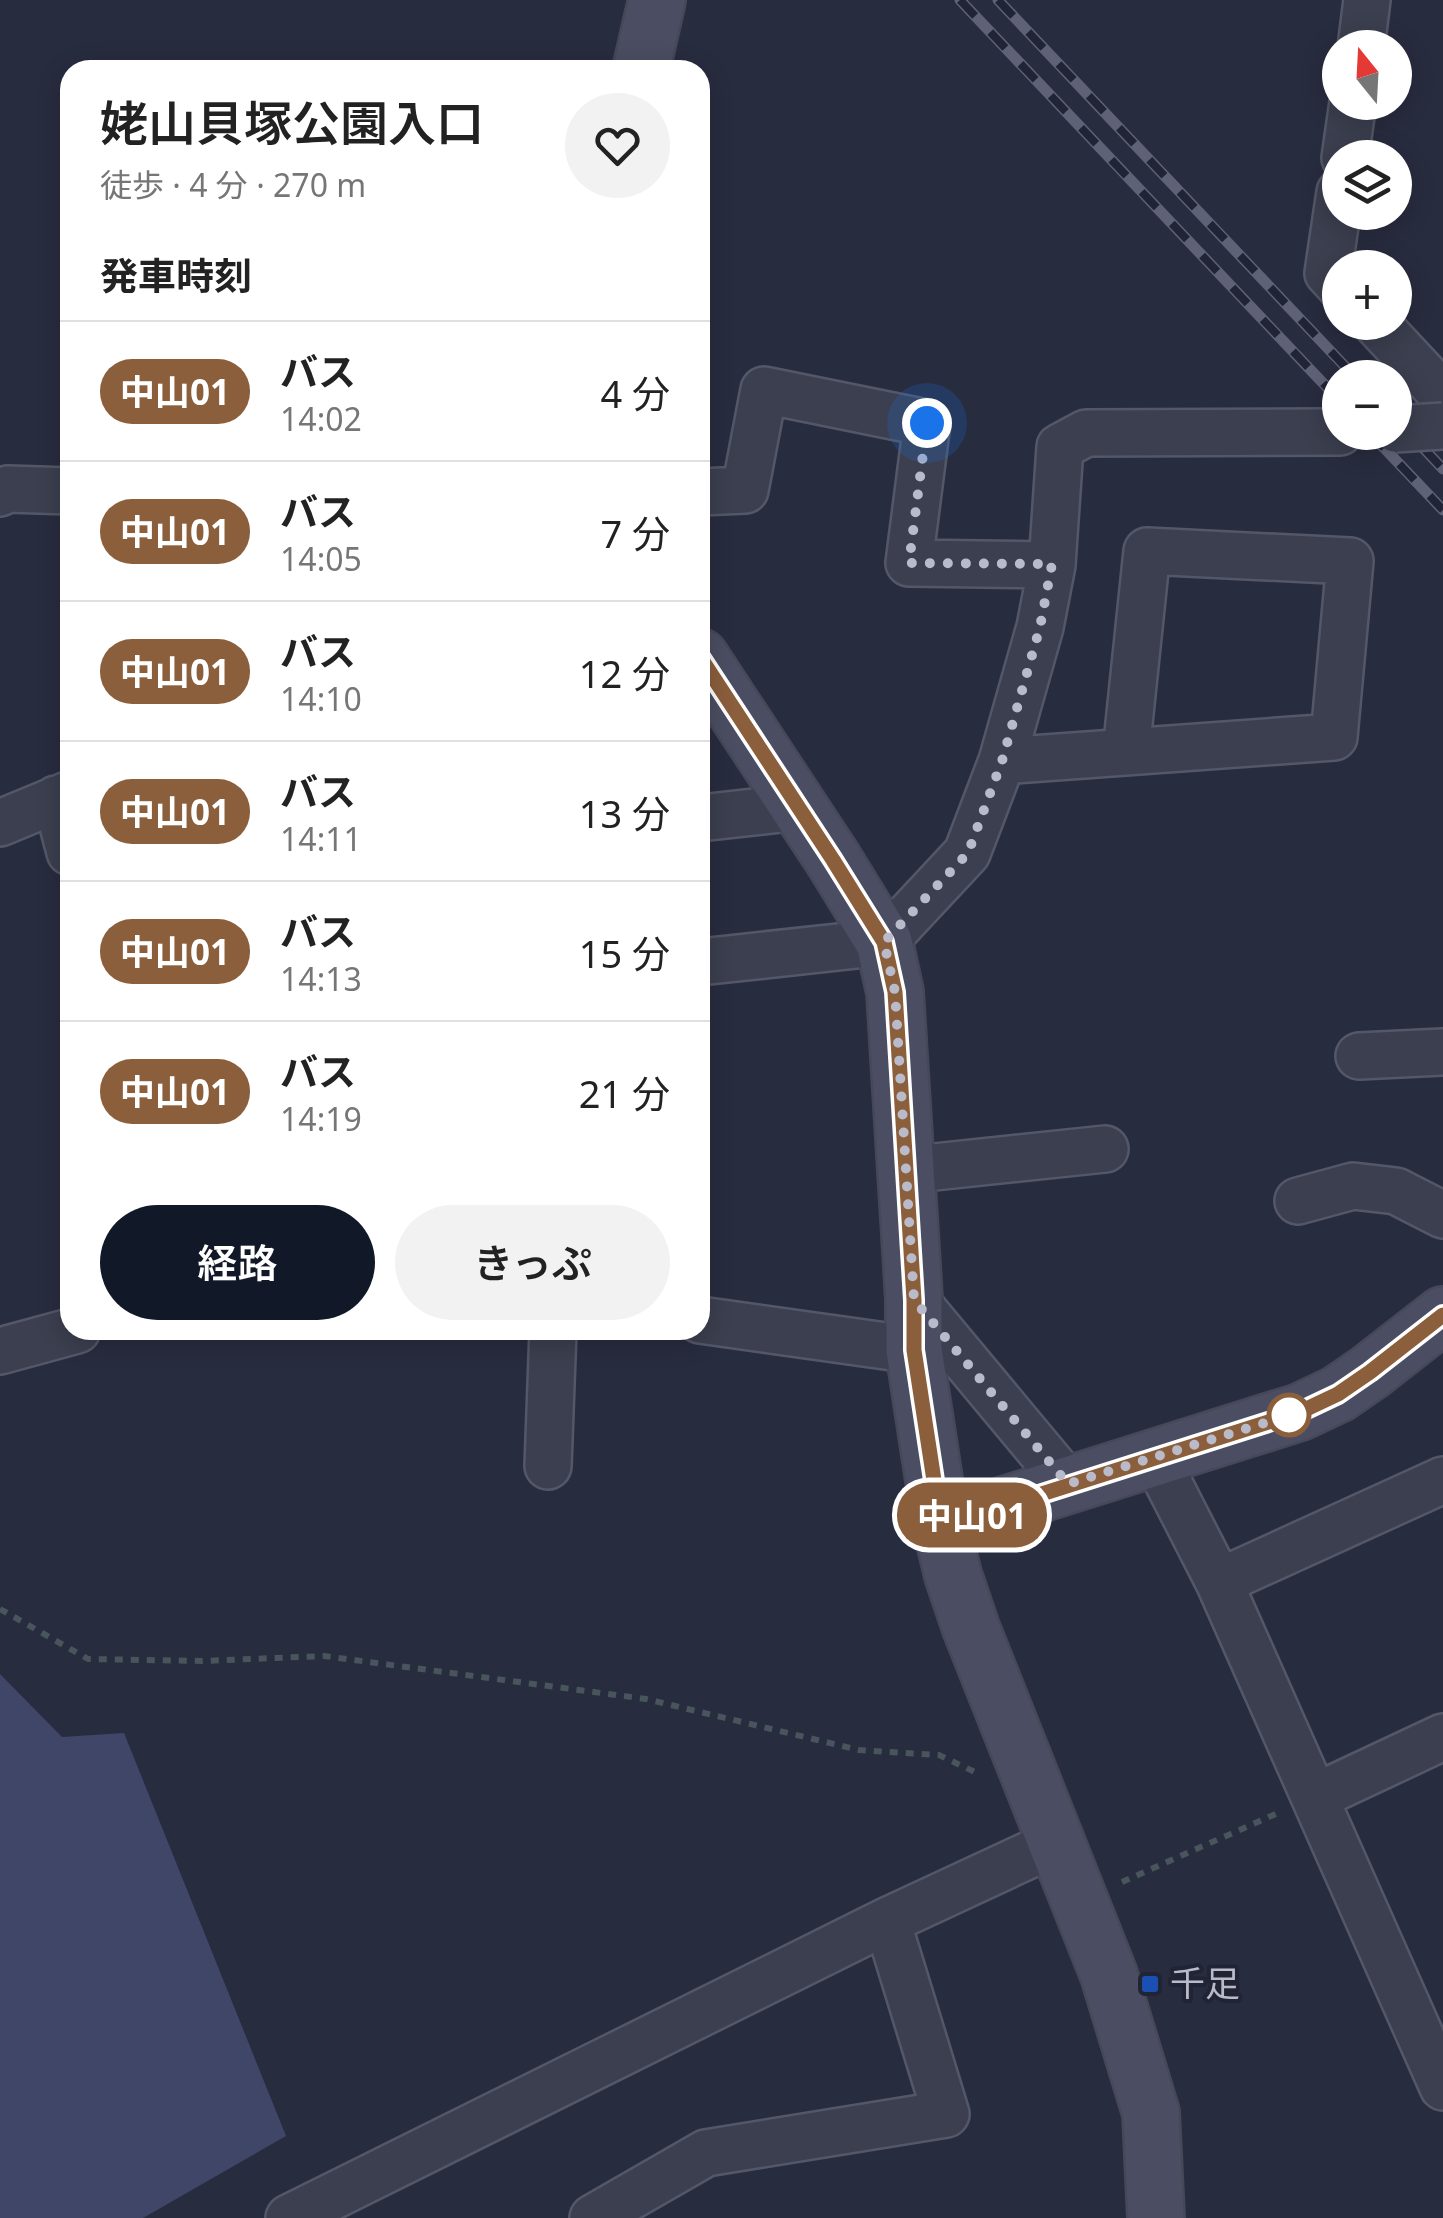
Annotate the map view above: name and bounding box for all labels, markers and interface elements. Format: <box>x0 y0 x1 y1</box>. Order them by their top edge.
north arrow <box>1322 30 1412 120</box>
map controls <box>1322 30 1412 450</box>
text: 姥山貝塚公園入口 <box>100 90 484 155</box>
button: heart <box>565 93 670 198</box>
button: layers <box>1322 140 1412 230</box>
text: 徒歩 · 4 分 · 270 m <box>100 163 366 206</box>
text: 発車時刻 <box>100 249 252 301</box>
button: + <box>1322 250 1412 340</box>
text: バス <box>280 345 356 397</box>
button: − <box>1322 360 1412 450</box>
text: 4 分 <box>600 367 670 419</box>
text: 中山01 <box>120 368 230 415</box>
text: 14:02 <box>280 397 362 440</box>
your location <box>902 398 952 448</box>
text: バス <box>280 485 356 537</box>
text: 7 分 <box>600 507 670 559</box>
text: 中山01 <box>120 508 230 555</box>
text: 14:05 <box>280 537 362 580</box>
text: バス <box>280 625 356 677</box>
text: 12 分 <box>579 647 670 699</box>
text: 中山01 <box>120 648 230 695</box>
text: 14:10 <box>280 677 362 720</box>
text: バス <box>280 765 356 817</box>
text: 13 分 <box>579 787 670 839</box>
text: 中山01 <box>120 788 230 835</box>
text: 14:11 <box>280 817 362 860</box>
text: バス <box>280 905 356 957</box>
text: 15 分 <box>579 927 670 979</box>
text: 中山01 <box>120 928 230 975</box>
text: 14:13 <box>280 957 362 1000</box>
text: バス <box>280 1045 356 1097</box>
text: 21 分 <box>579 1067 670 1119</box>
text: 中山01 <box>120 1068 230 1115</box>
text: 14:19 <box>280 1097 362 1140</box>
button: 経路 <box>100 1205 375 1320</box>
button: きっぷ <box>395 1205 670 1320</box>
unlabelled marker <box>1268 1394 1310 1436</box>
line badge: 中山01 <box>902 1482 1042 1548</box>
text: 中山01 <box>917 1492 1027 1539</box>
place label: 千足 <box>1170 1959 1240 2006</box>
marker: 千足 <box>1139 1973 1161 1995</box>

